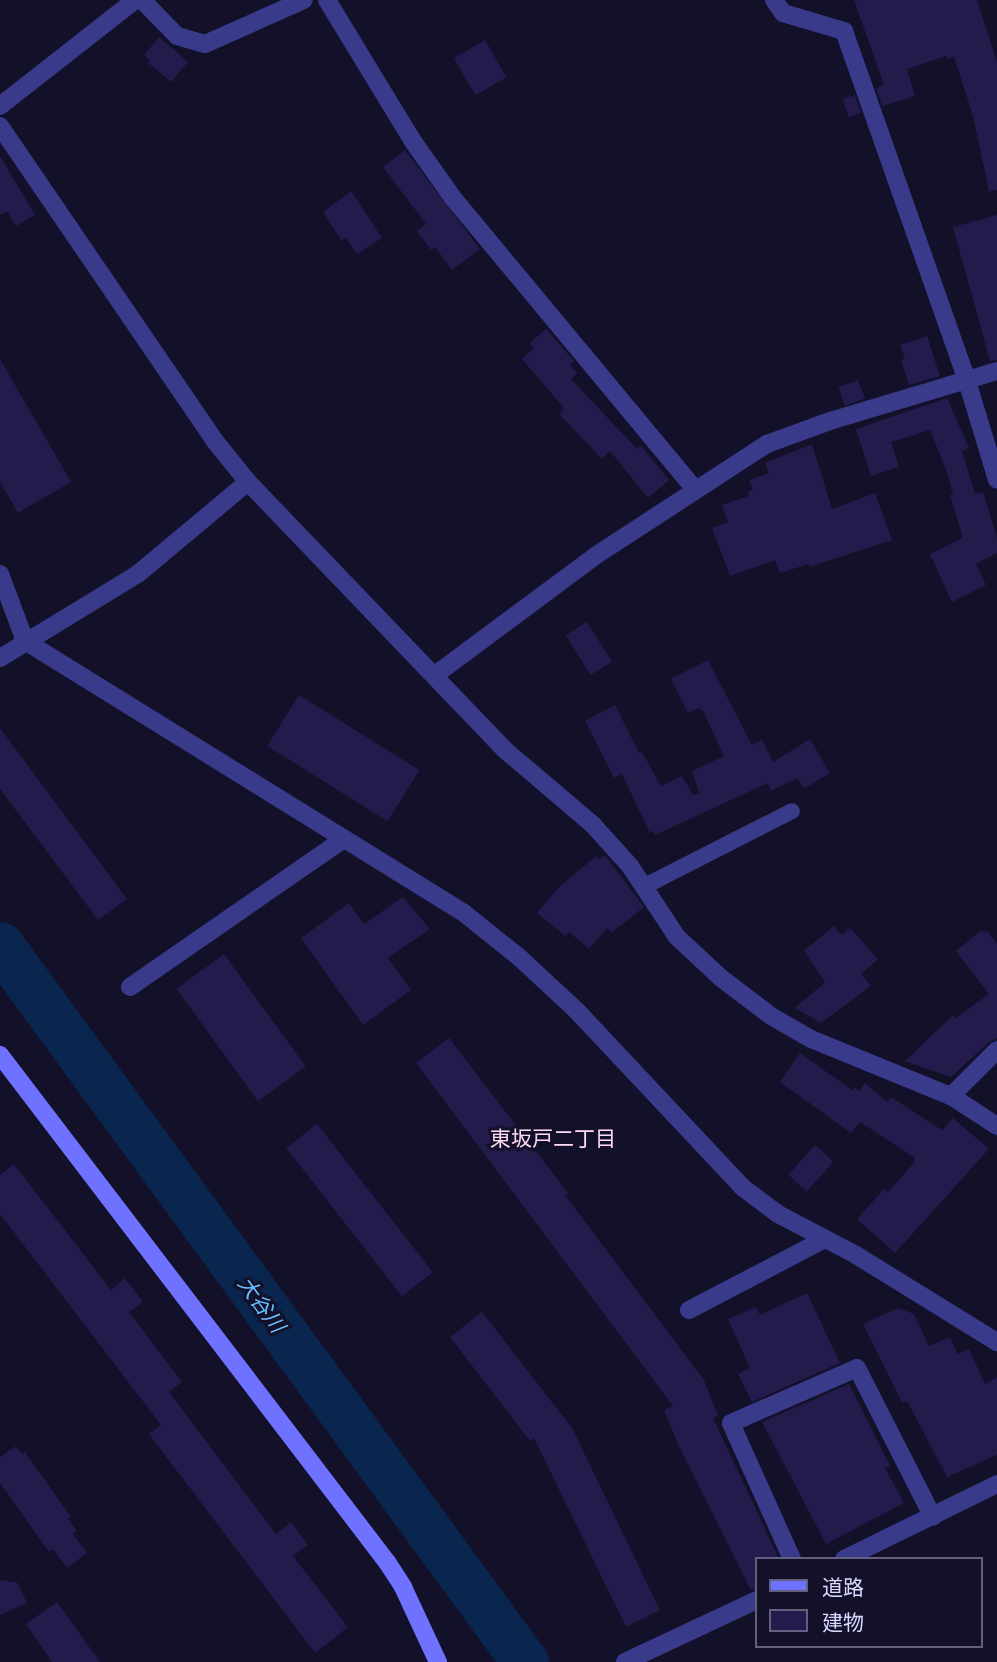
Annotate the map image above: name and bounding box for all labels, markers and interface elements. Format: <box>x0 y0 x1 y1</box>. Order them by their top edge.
district label: 東坂戸二丁目 <box>490 1125 616 1151</box>
water label: 大谷川 <box>233 1271 291 1337</box>
legend <box>755 1557 983 1648</box>
text: 道路 <box>822 1575 864 1599</box>
text: 建物 <box>822 1610 864 1634</box>

